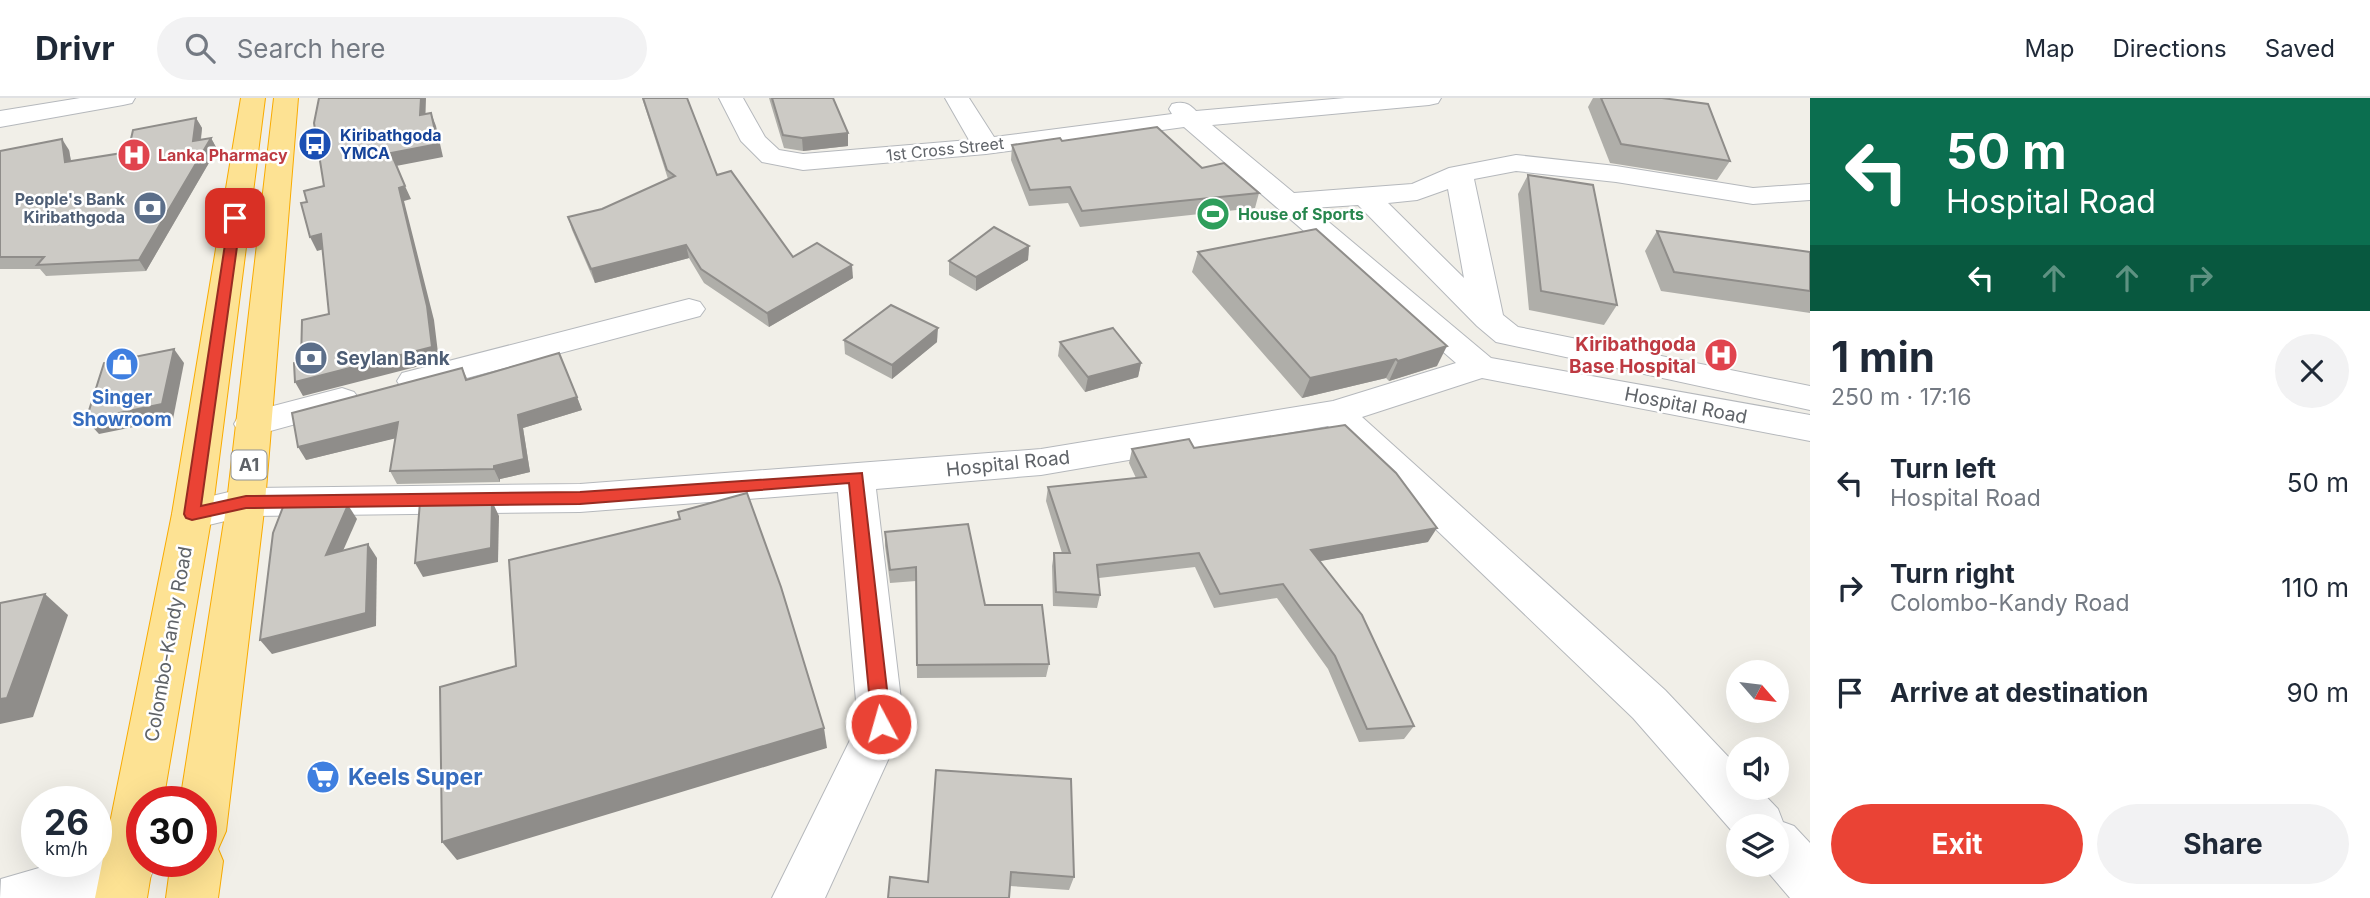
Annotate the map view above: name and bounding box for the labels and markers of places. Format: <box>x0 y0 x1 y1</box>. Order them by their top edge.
bus stop icon: Kiribathgoda YMCA <box>296 125 334 163</box>
place label: Kiribathgoda YMCA <box>340 125 442 163</box>
hospital icon: Lanka Pharmacy <box>115 136 153 174</box>
place label: Lanka Pharmacy <box>158 145 288 165</box>
pin <box>205 188 265 248</box>
place label: People's Bank Kiribathgoda <box>15 189 126 227</box>
bank icon: People's Bank Kiribathgoda <box>131 189 169 227</box>
sports icon: House of Sports <box>1194 195 1232 233</box>
place label: House of Sports <box>1238 204 1364 224</box>
place label: Kiribathgoda Base Hospital <box>1569 333 1696 378</box>
hospital icon: Kiribathgoda Base Hospital <box>1702 336 1740 374</box>
bank icon: Seylan Bank <box>292 339 330 377</box>
shop icon: Singer Showroom <box>103 345 141 383</box>
place label: Seylan Bank <box>336 347 450 370</box>
place label: Singer Showroom <box>72 386 172 431</box>
supermarket icon: Keels Super <box>304 758 342 796</box>
place label: Keels Super <box>348 763 483 791</box>

